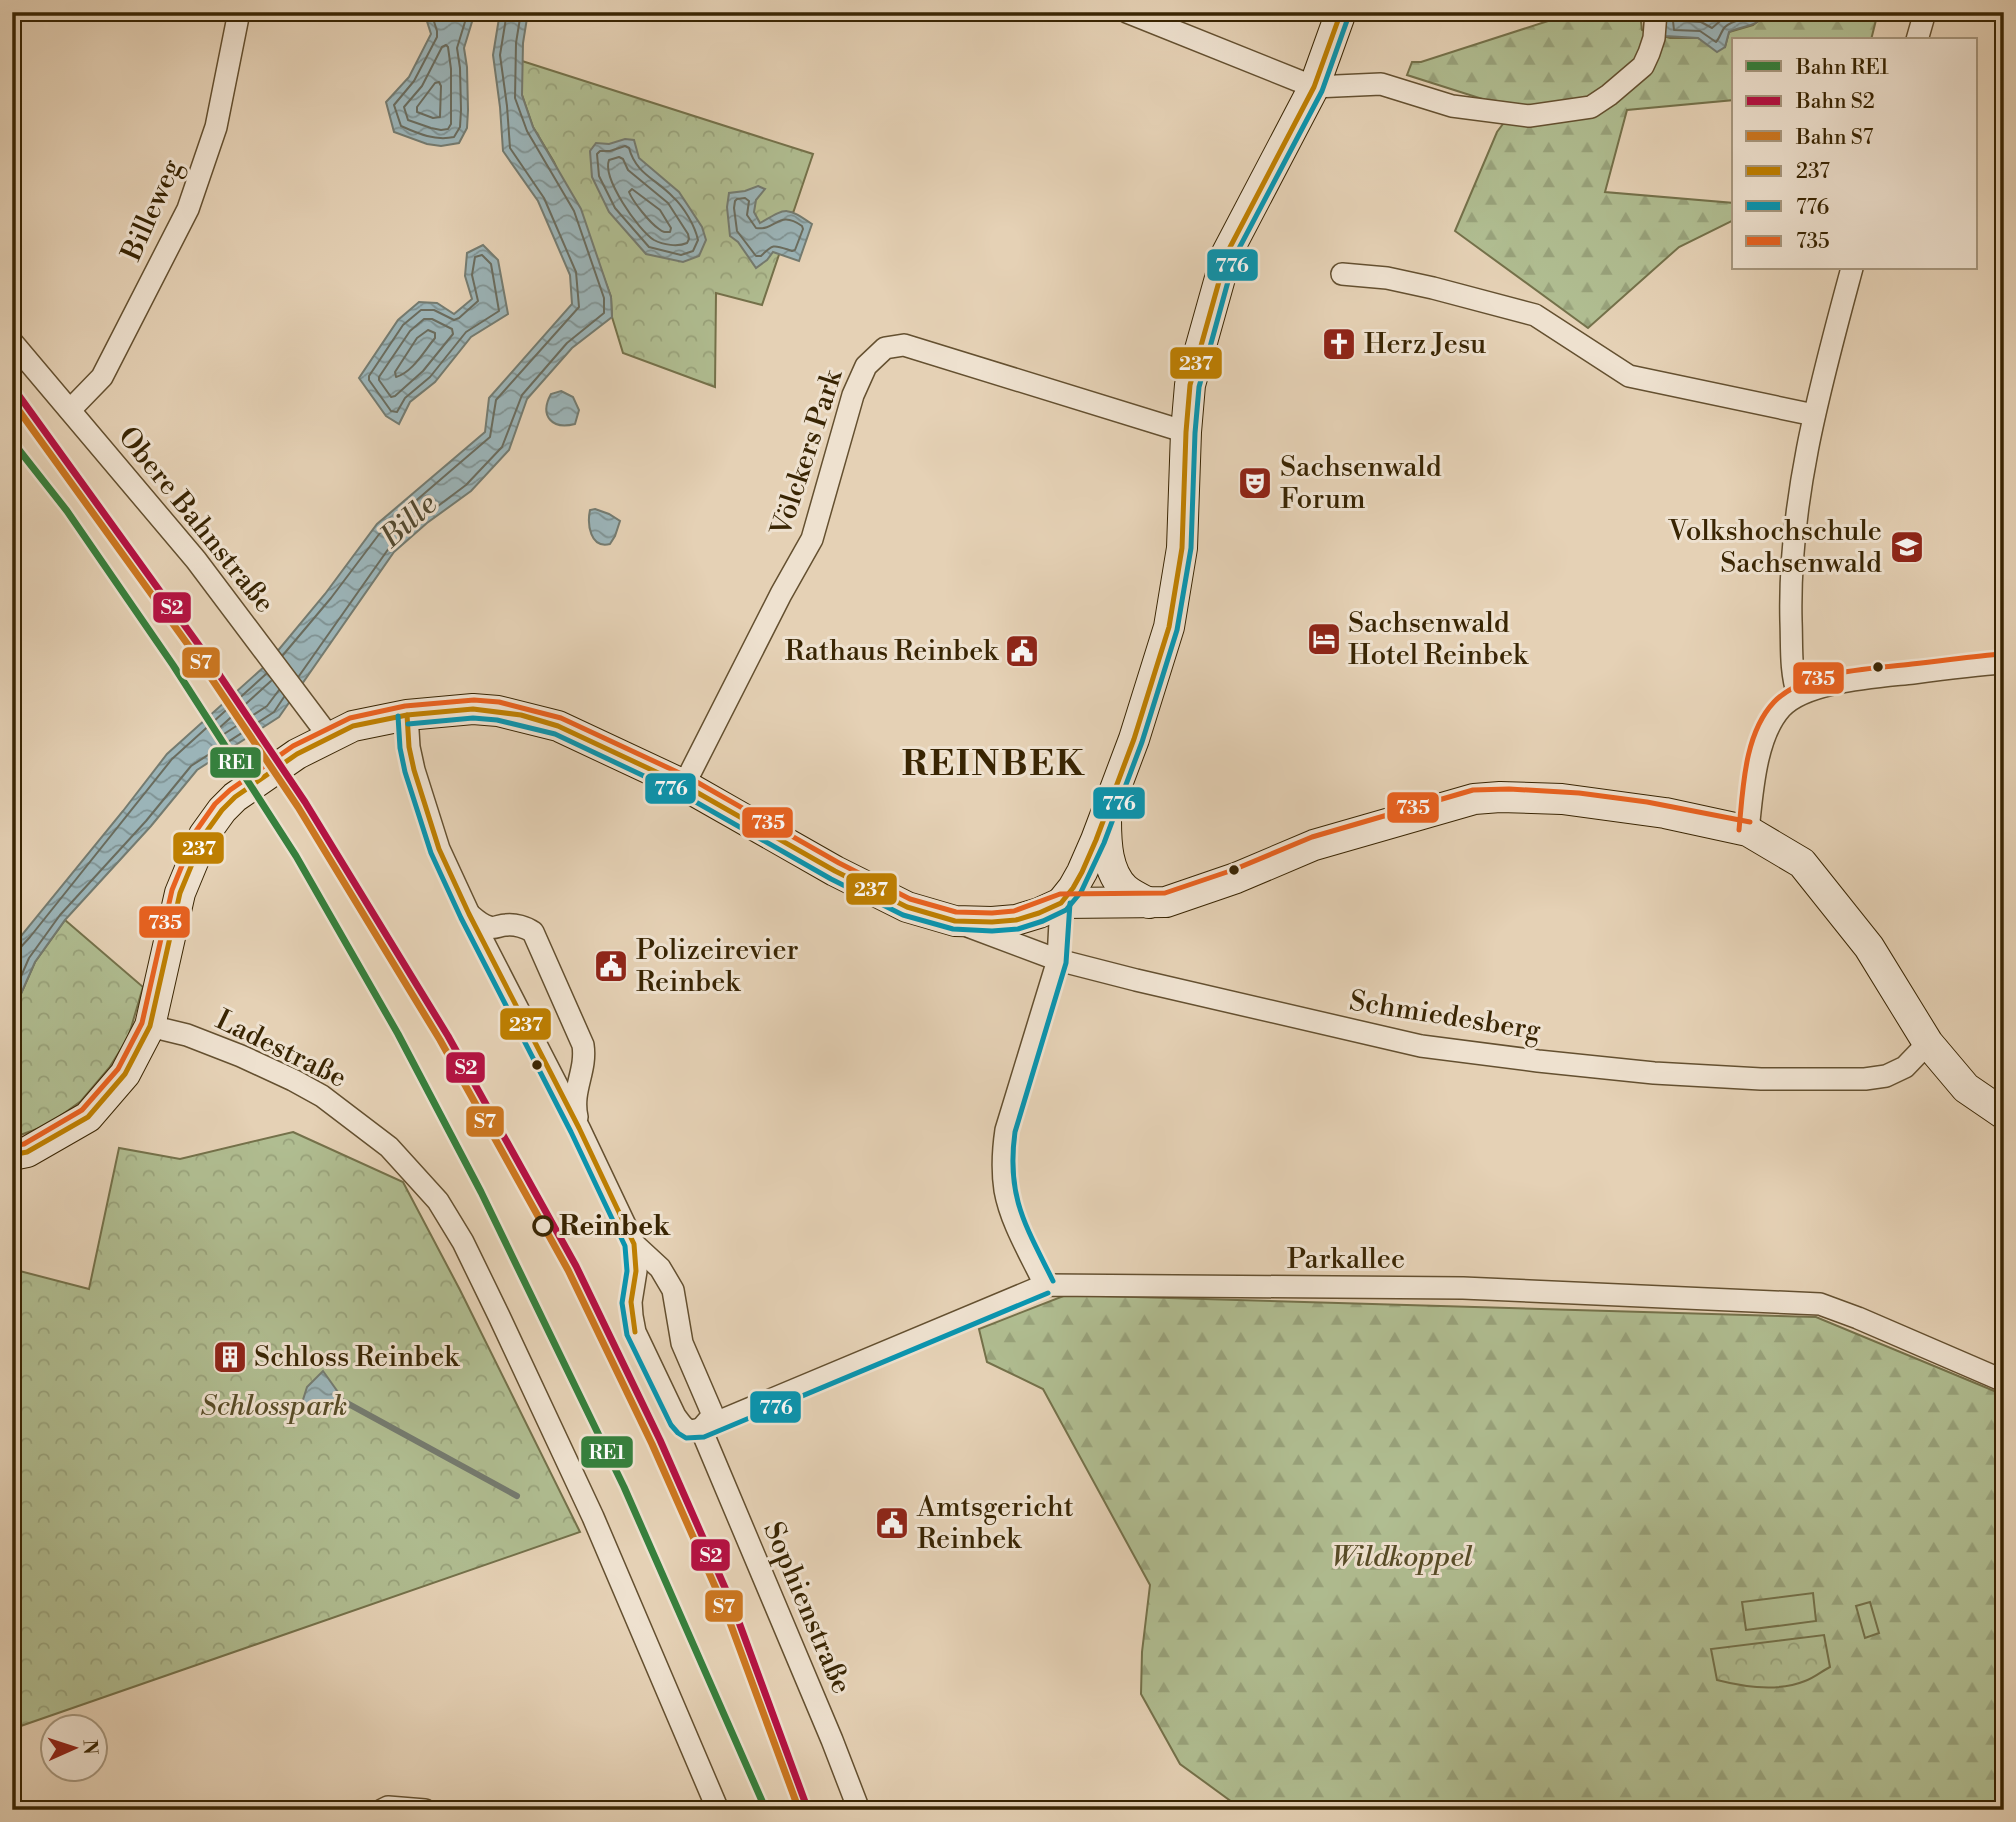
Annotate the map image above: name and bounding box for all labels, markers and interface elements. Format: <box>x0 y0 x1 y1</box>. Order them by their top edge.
legend <box>1732 38 1978 270</box>
text: Bahn RE1 <box>1795 55 1889 81</box>
text: Bahn S2 <box>1795 89 1875 115</box>
text: Bahn S7 <box>1795 125 1874 151</box>
street label: Billeweg <box>114 153 190 267</box>
text: 237 <box>1796 159 1830 185</box>
text: 776 <box>1796 195 1829 221</box>
text: 735 <box>1796 229 1830 255</box>
line badge: 776 <box>1206 248 1259 282</box>
text: 776 <box>1215 254 1249 278</box>
church icon: Herz Jesu <box>1320 325 1358 363</box>
place label: Herz Jesu <box>1364 327 1486 362</box>
line badge: 237 <box>1169 346 1223 380</box>
text: 237 <box>1179 352 1213 376</box>
street label: Völckers Park <box>763 364 851 541</box>
street label: Obere Bahnstraße <box>110 420 282 620</box>
place label: Sachsenwald Forum <box>1280 450 1442 517</box>
theatre icon: Sachsenwald Forum <box>1236 464 1274 502</box>
water label: Bille <box>372 486 445 557</box>
place label: Volkshochschule Sachsenwald <box>1667 514 1882 581</box>
school or university icon: Volkshochschule Sachsenwald <box>1888 528 1926 566</box>
line badge: S2 <box>152 591 192 624</box>
text: S2 <box>161 596 183 620</box>
place label: Sachsenwald Hotel Reinbek <box>1348 606 1529 673</box>
hotel icon: Sachsenwald Hotel Reinbek <box>1305 620 1343 658</box>
public building icon: Rathaus Reinbek <box>1003 632 1041 670</box>
place label: Rathaus Reinbek <box>785 634 999 669</box>
line badge: S7 <box>181 646 221 679</box>
text: S7 <box>190 651 212 675</box>
unlabelled marker <box>1871 660 1885 674</box>
line badge: 735 <box>1792 661 1845 695</box>
text: 735 <box>1801 667 1835 691</box>
district label: REINBEK <box>902 743 1086 786</box>
line badge: RE1 <box>209 746 262 779</box>
text: RE1 <box>218 751 254 775</box>
line badge: 776 <box>644 772 697 805</box>
text: 776 <box>654 777 688 801</box>
line badge: 776 <box>1092 786 1146 820</box>
line badge: 735 <box>1386 791 1440 824</box>
text: 776 <box>1102 792 1136 816</box>
text: 735 <box>1396 796 1430 820</box>
line badge: 735 <box>741 806 794 839</box>
text: 735 <box>751 811 785 835</box>
line badge: 237 <box>172 831 225 865</box>
text: 237 <box>182 837 216 861</box>
unlabelled marker <box>1227 863 1241 877</box>
line badge: 237 <box>845 872 898 906</box>
text: 237 <box>854 878 888 902</box>
line badge: 735 <box>138 905 191 939</box>
text: 735 <box>148 911 182 935</box>
place label: Polizeirevier Reinbek <box>636 933 799 1000</box>
public building icon: Polizeirevier Reinbek <box>592 947 630 985</box>
street label: Schmiedesberg <box>1347 984 1544 1048</box>
street label: Ladestraße <box>210 1002 352 1096</box>
line badge: 237 <box>499 1007 552 1041</box>
text: 237 <box>509 1013 543 1037</box>
line badge: S2 <box>445 1051 486 1084</box>
text: S2 <box>455 1056 477 1080</box>
unlabelled marker <box>530 1058 544 1072</box>
line badge: S7 <box>465 1105 505 1138</box>
text: S7 <box>474 1110 496 1134</box>
place label: Reinbek <box>559 1209 671 1244</box>
marker: Reinbek <box>533 1216 553 1236</box>
street label: Parkallee <box>1287 1242 1405 1277</box>
building icon: Schloss Reinbek <box>211 1338 249 1376</box>
place label: Schloss Reinbek <box>254 1340 460 1375</box>
park label: Schlosspark <box>201 1389 347 1424</box>
line badge: 776 <box>749 1390 802 1424</box>
text: 776 <box>759 1396 793 1420</box>
line badge: RE1 <box>580 1435 634 1469</box>
text: RE1 <box>589 1441 625 1465</box>
place label: Amtsgericht Reinbek <box>916 1490 1074 1557</box>
public building icon: Amtsgericht Reinbek <box>873 1504 911 1542</box>
street label: Sophienstraße <box>755 1517 859 1699</box>
line badge: S2 <box>690 1538 731 1572</box>
park label: Wildkoppel <box>1331 1540 1473 1575</box>
text: S2 <box>700 1544 722 1568</box>
line badge: S7 <box>704 1589 744 1623</box>
text: S7 <box>713 1595 735 1619</box>
north arrow <box>38 1714 108 1784</box>
text: N <box>78 1739 102 1755</box>

